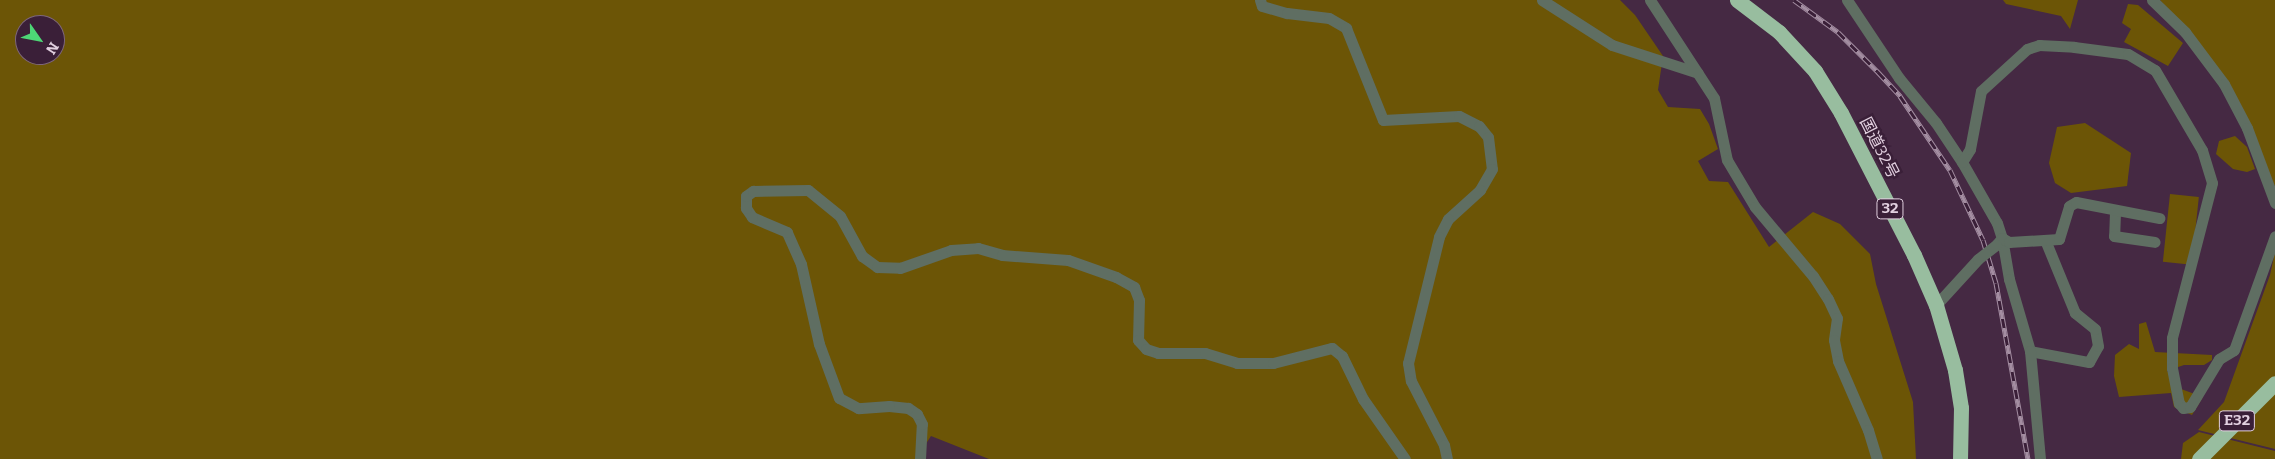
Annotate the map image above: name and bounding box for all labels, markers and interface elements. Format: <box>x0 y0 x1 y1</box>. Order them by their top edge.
north arrow <box>15 15 65 65</box>
text: N <box>42 39 62 57</box>
street label: 国道32号 <box>1856 114 1902 182</box>
road number: 32 <box>1876 196 1904 222</box>
road number: E32 <box>2218 408 2256 434</box>

